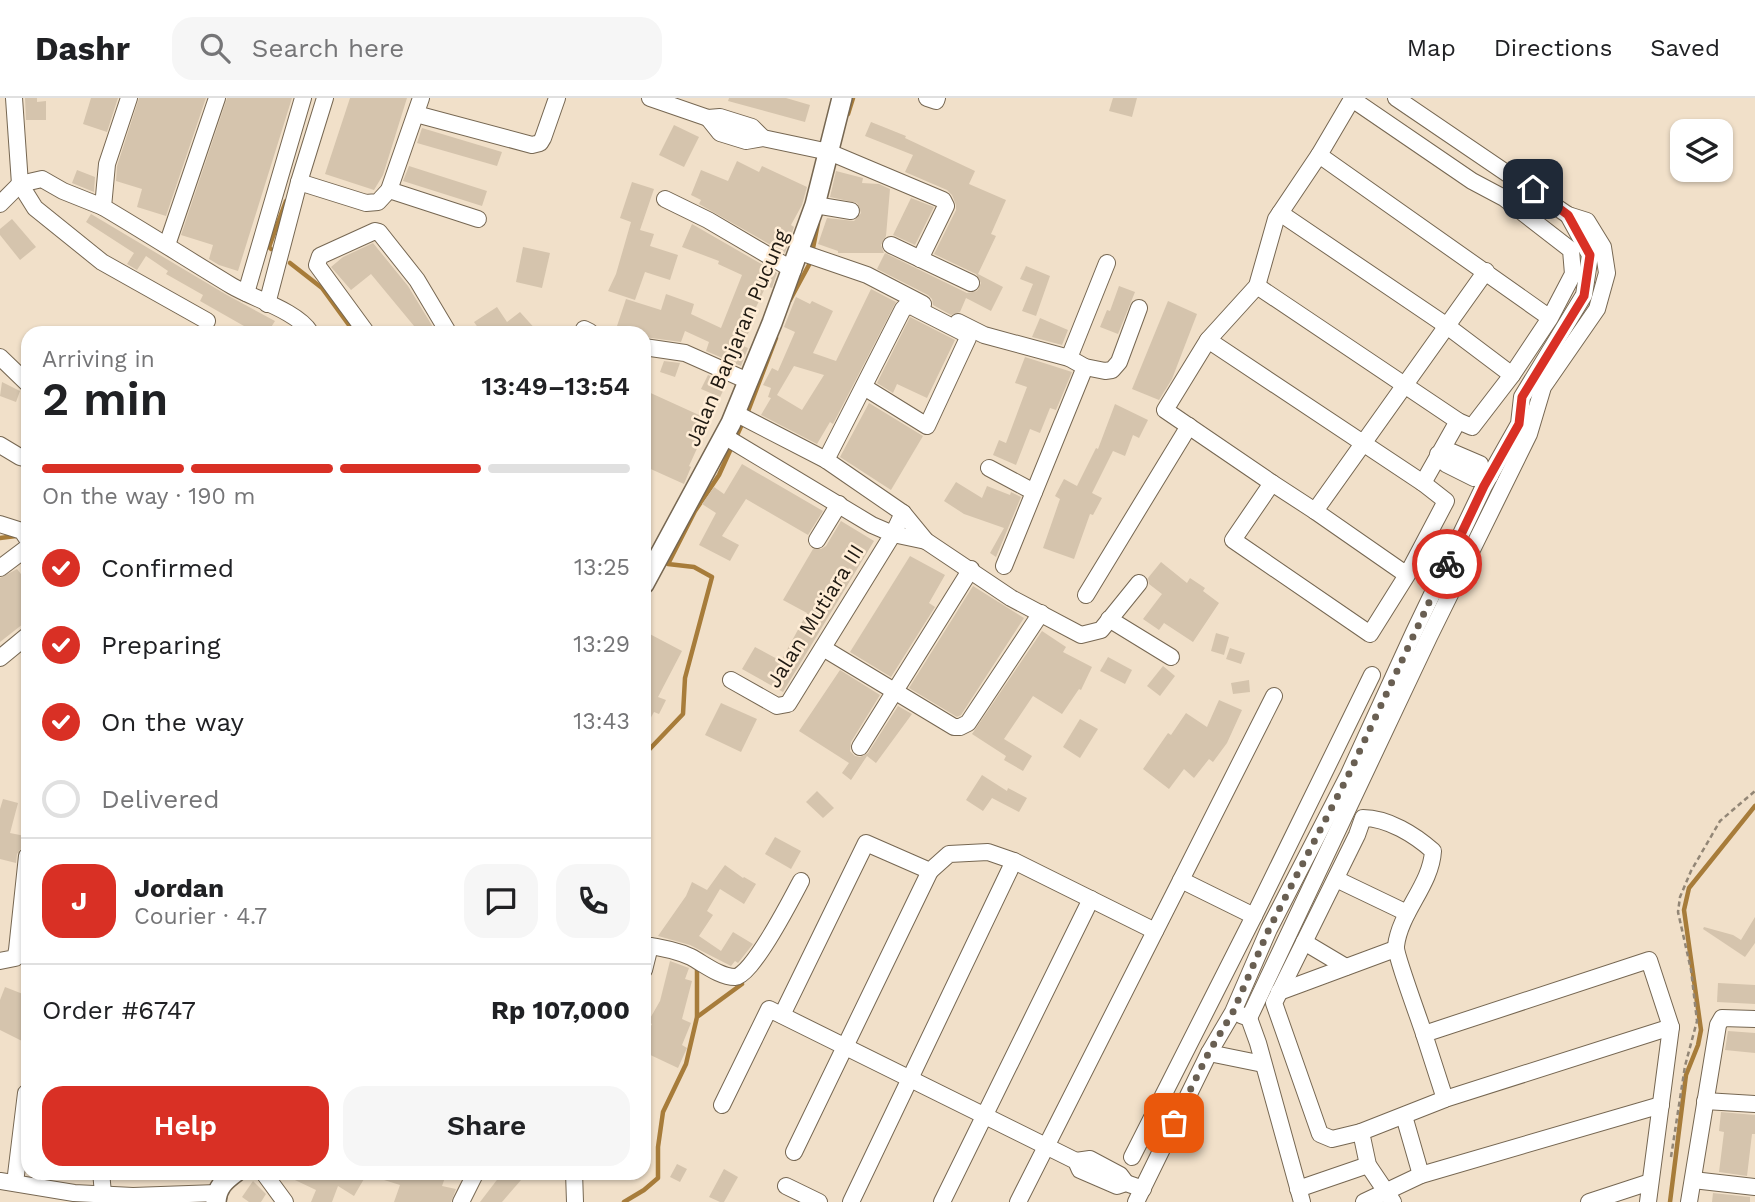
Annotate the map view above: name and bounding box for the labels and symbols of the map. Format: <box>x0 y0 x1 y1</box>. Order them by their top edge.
pin <box>1503 159 1563 219</box>
street label: Jalan Banjaran Pucung <box>680 225 794 450</box>
courier <box>1412 529 1482 599</box>
street label: Jalan Mutiara III <box>760 539 869 692</box>
pin <box>1144 1093 1204 1153</box>

